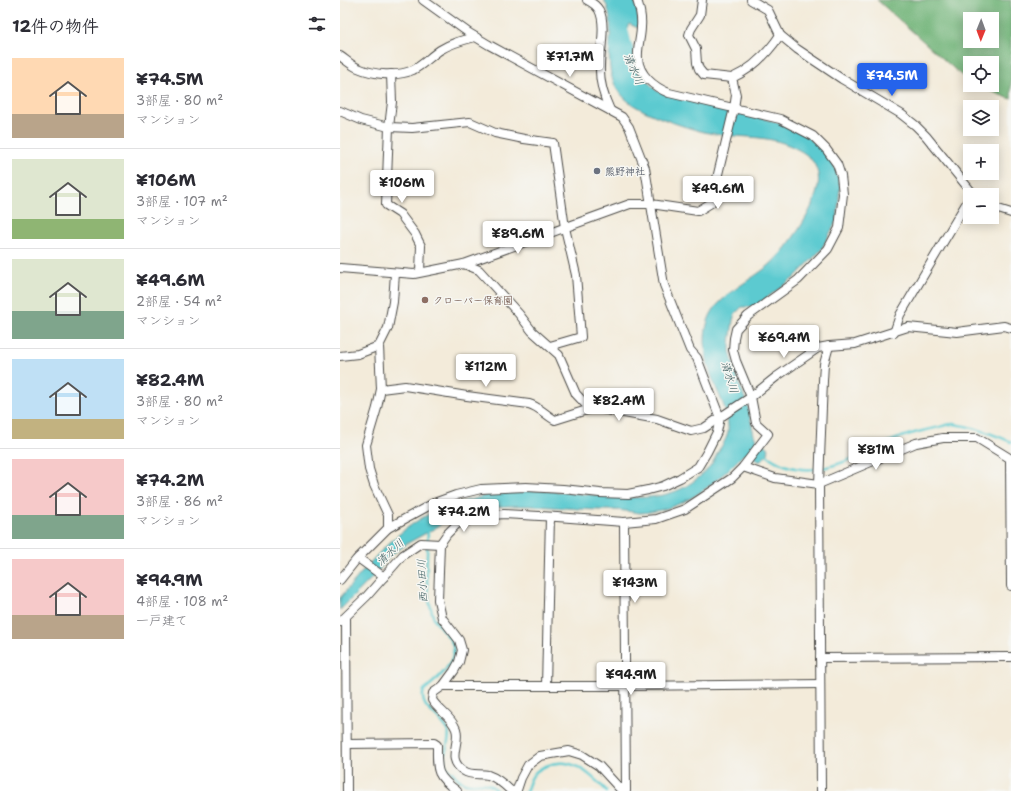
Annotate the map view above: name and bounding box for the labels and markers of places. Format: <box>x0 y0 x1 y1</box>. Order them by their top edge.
pin: ¥71.7M <box>537 44 603 78</box>
pin: ¥74.5M <box>859 63 925 97</box>
place label: 熊野神社 <box>605 165 645 178</box>
marker: 熊野神社 <box>592 166 602 176</box>
pin: ¥106M <box>374 170 430 204</box>
pin: ¥49.6M <box>685 176 751 210</box>
pin: ¥89.6M <box>485 221 551 255</box>
place label: クローバー保育園 <box>433 294 513 307</box>
marker: クローバー保育園 <box>420 295 430 305</box>
pin: ¥69.4M <box>751 325 817 359</box>
pin: ¥112M <box>458 354 514 388</box>
pin: ¥82.4M <box>586 388 652 422</box>
pin: ¥81M <box>852 437 900 471</box>
pin: ¥74.2M <box>431 499 497 533</box>
pin: ¥143M <box>607 570 663 604</box>
pin: ¥94.9M <box>598 662 664 696</box>

